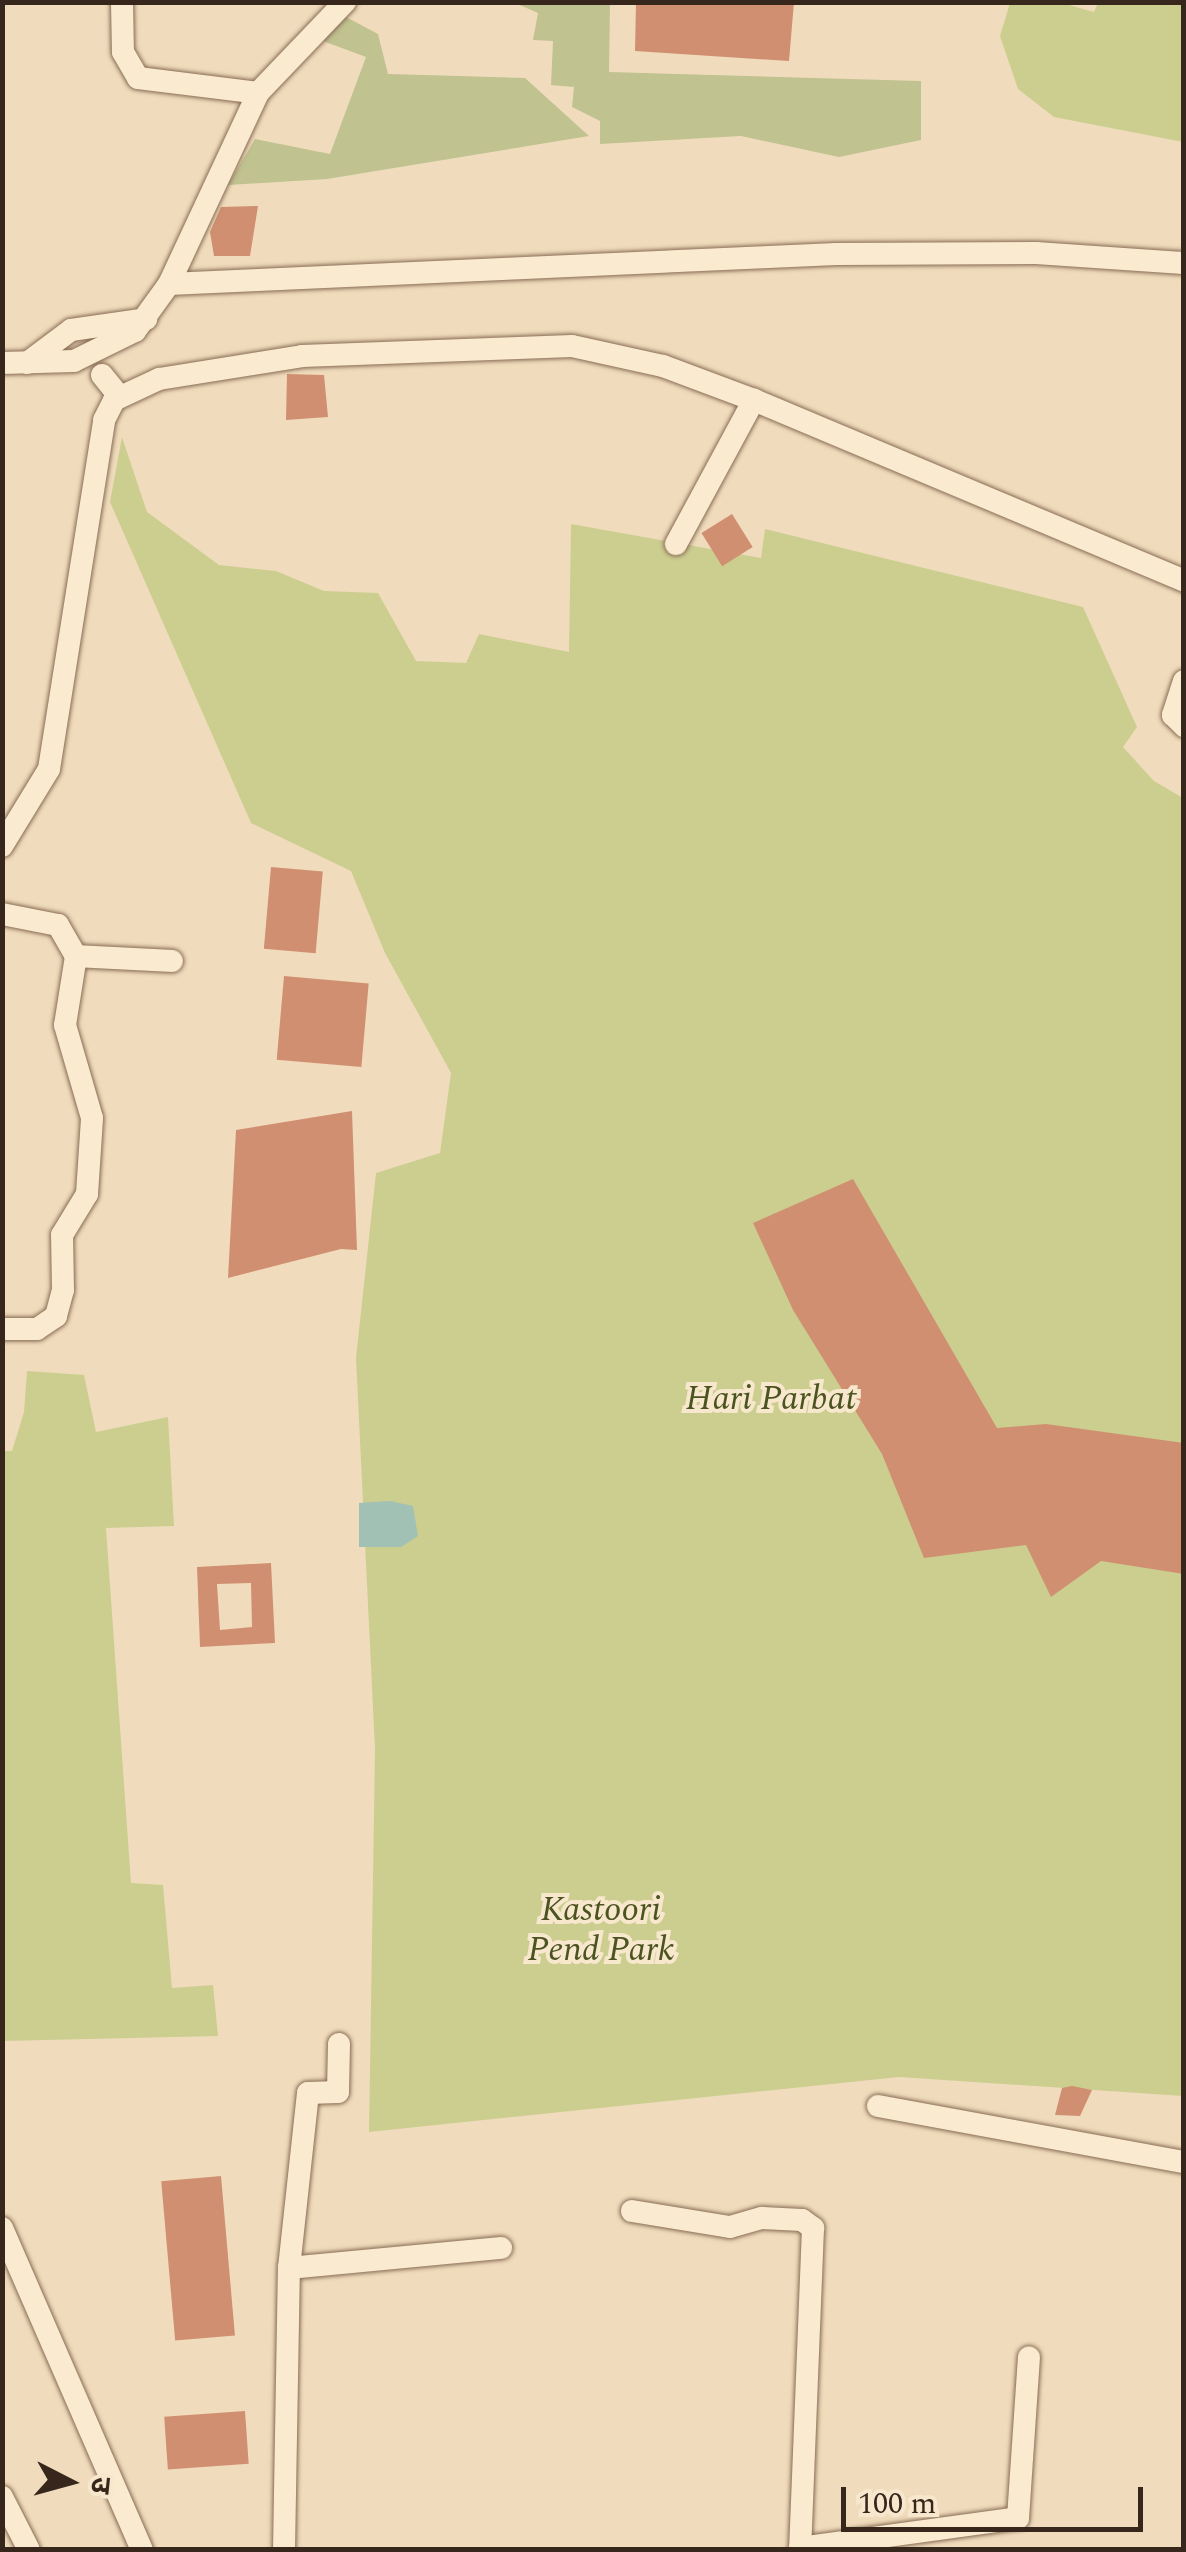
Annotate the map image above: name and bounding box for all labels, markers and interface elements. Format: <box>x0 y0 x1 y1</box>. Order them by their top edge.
park label: Hari Parbat <box>686 1378 856 1420</box>
park label: Kastoori Pend Park <box>528 1889 674 1971</box>
north arrow <box>20 2432 120 2532</box>
scale bar <box>846 2467 1148 2529</box>
text: उ <box>78 2475 123 2496</box>
text: 100 m <box>858 2481 936 2527</box>

